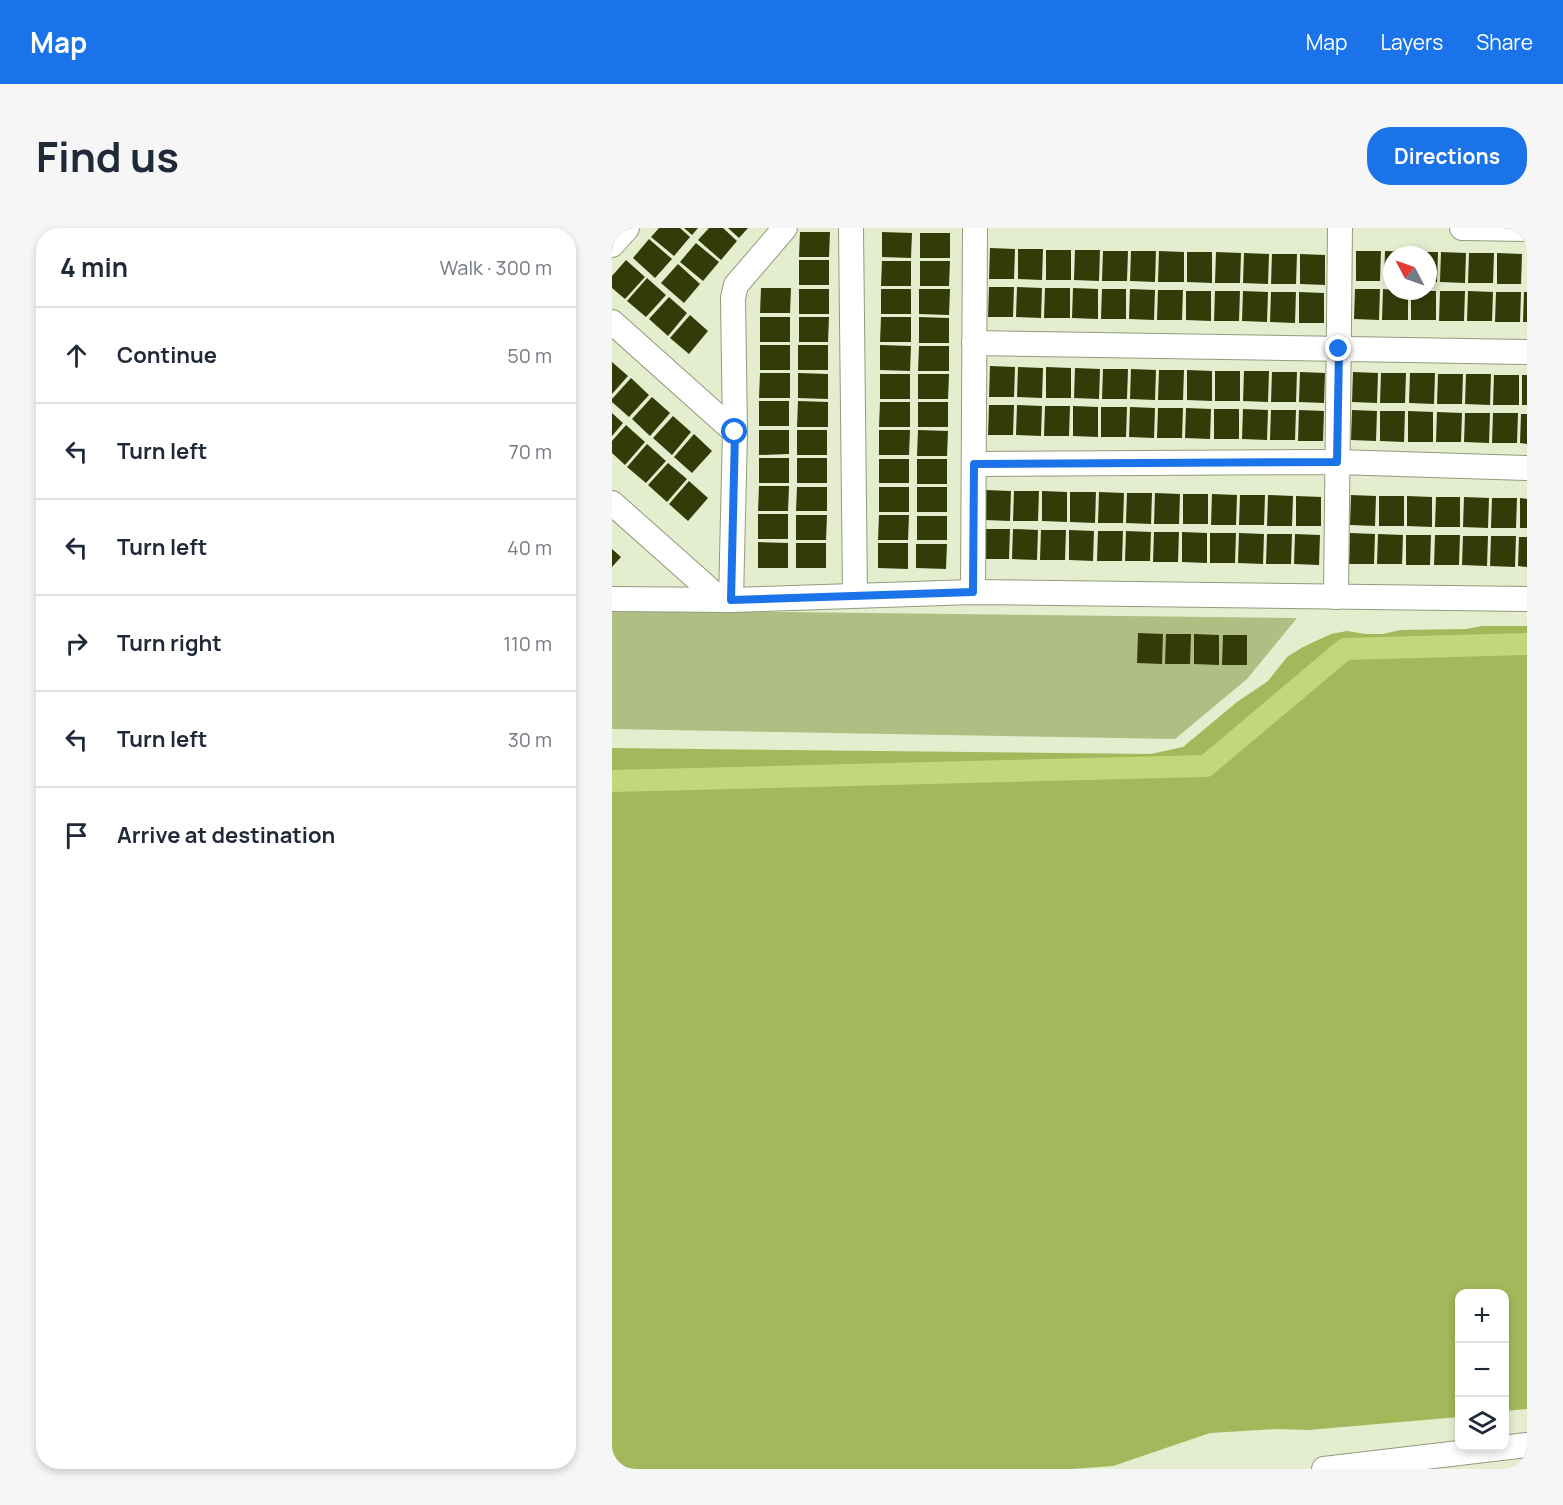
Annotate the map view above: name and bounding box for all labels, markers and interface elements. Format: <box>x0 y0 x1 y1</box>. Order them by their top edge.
text: Map <box>30 23 87 61</box>
text: Map <box>1306 28 1347 56</box>
text: Layers <box>1380 28 1443 56</box>
text: Share <box>1476 28 1533 56</box>
text: Find us <box>36 127 179 185</box>
button: Directions <box>1367 127 1527 185</box>
north arrow <box>1383 246 1437 300</box>
text: 4 min <box>60 249 128 285</box>
text: Walk · 300 m <box>440 254 552 281</box>
route end <box>1325 335 1351 361</box>
icon: ahead <box>60 339 93 372</box>
text: Continue <box>117 340 217 370</box>
text: 50 m <box>507 342 552 369</box>
route start <box>721 418 747 444</box>
icon: left <box>60 435 93 468</box>
text: Turn left <box>117 436 207 466</box>
text: 70 m <box>509 438 552 465</box>
icon: left <box>60 531 93 564</box>
text: Turn left <box>117 532 207 562</box>
text: 40 m <box>507 534 552 561</box>
icon: right <box>60 627 93 660</box>
text: Turn right <box>117 628 222 658</box>
text: 110 m <box>503 630 552 657</box>
icon: left <box>60 723 93 756</box>
text: Turn left <box>117 724 207 754</box>
text: 30 m <box>508 726 552 753</box>
icon: arrive <box>60 819 93 852</box>
text: Arrive at destination <box>117 820 335 850</box>
map controls <box>1455 1289 1509 1451</box>
button: + <box>1455 1289 1509 1343</box>
button: − <box>1455 1343 1509 1397</box>
button: layers <box>1455 1397 1509 1451</box>

